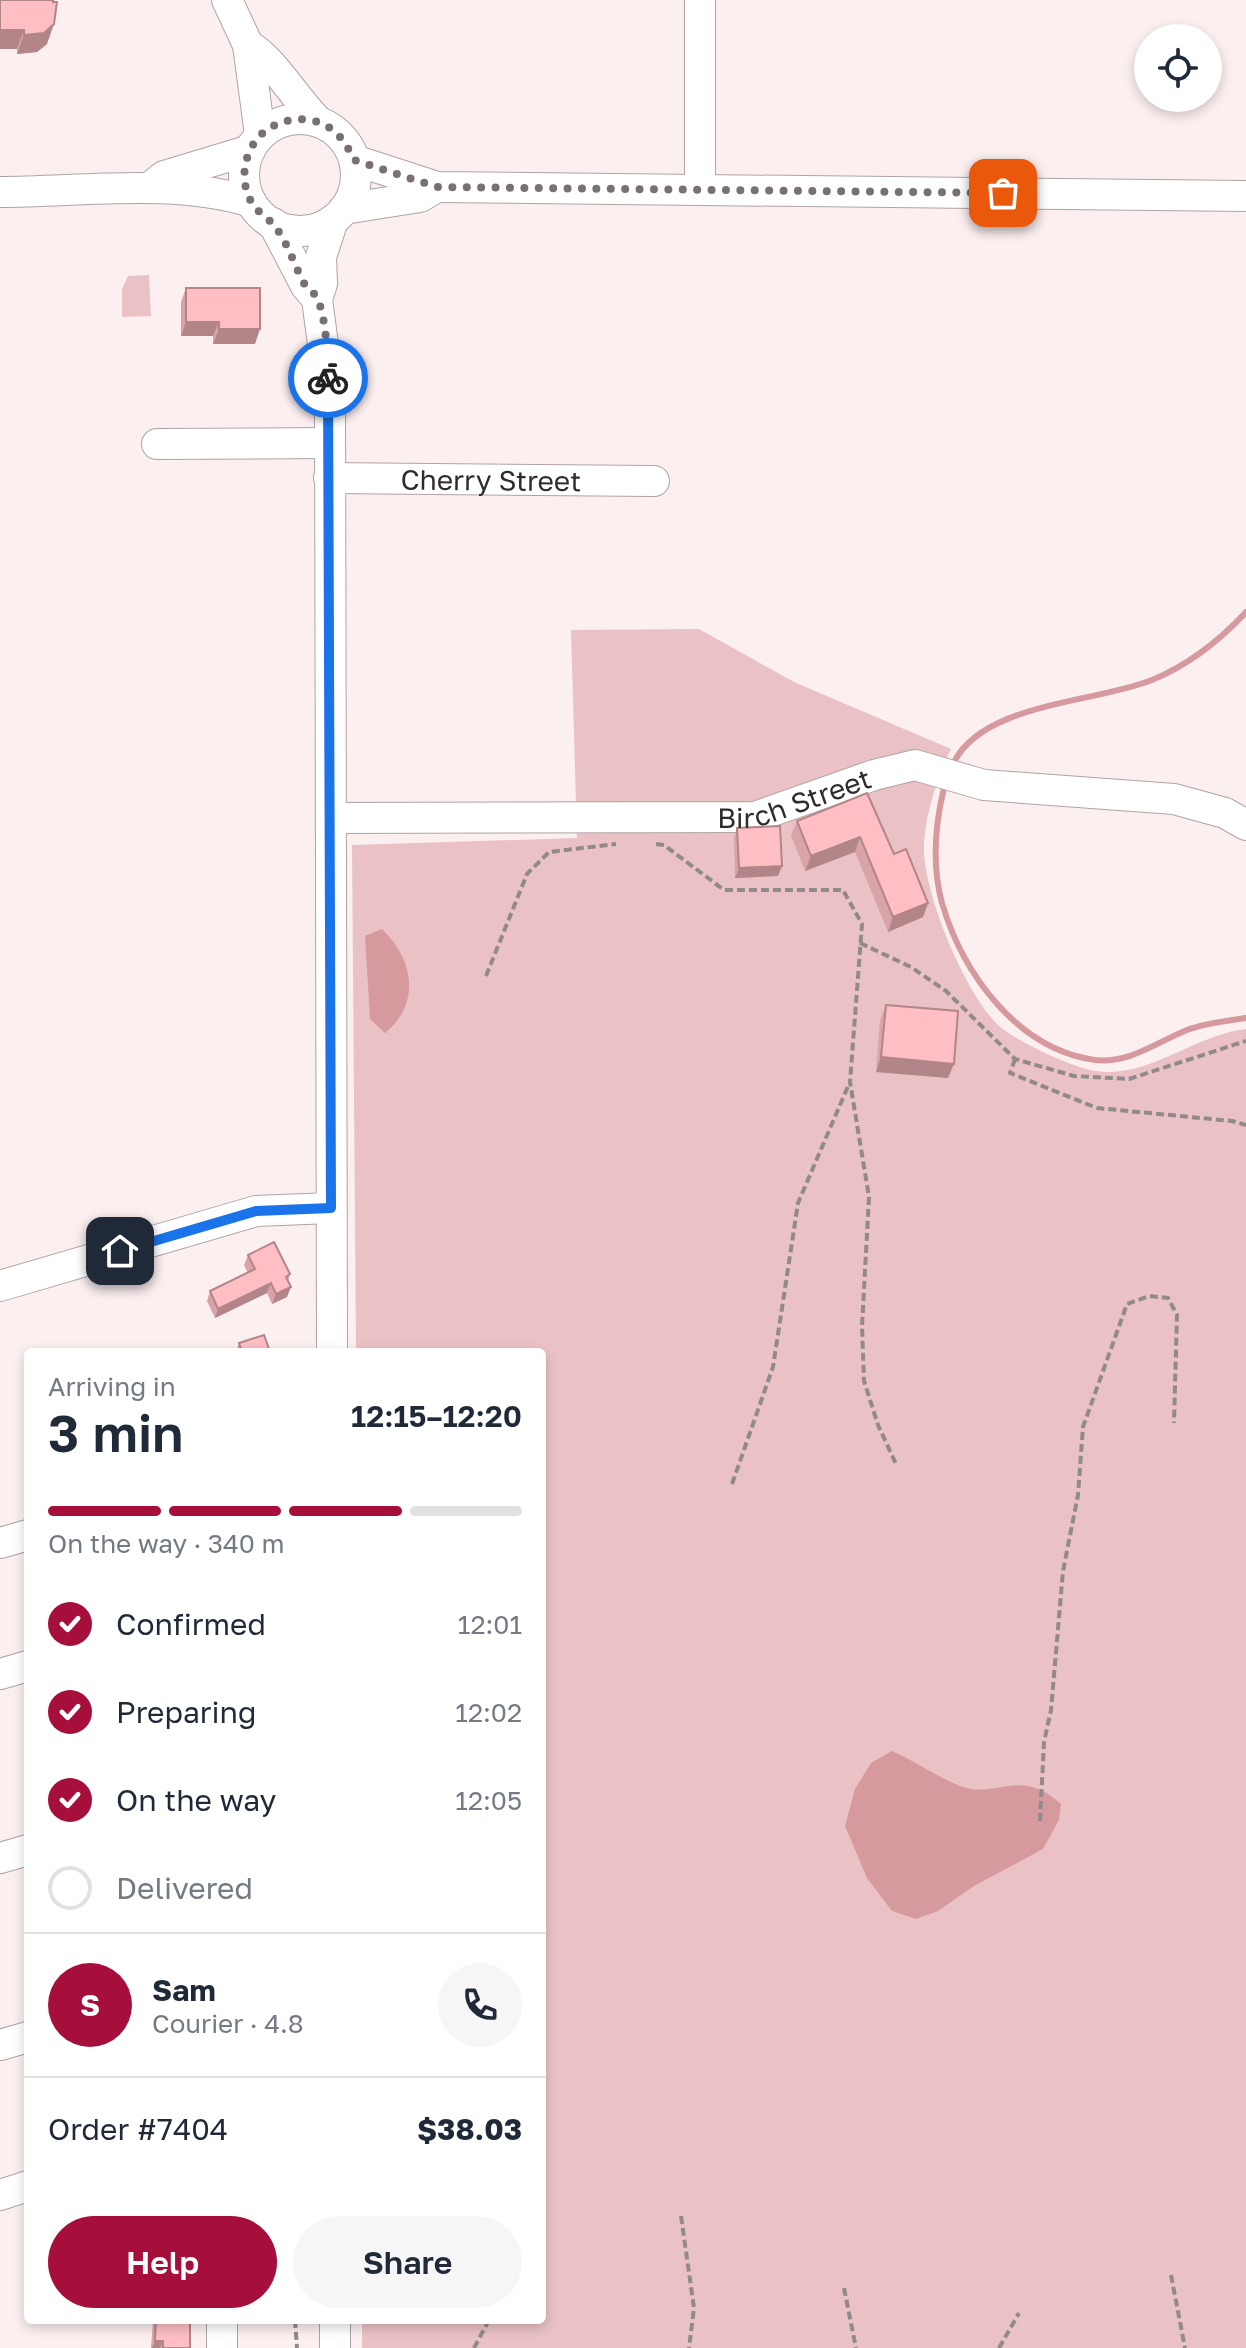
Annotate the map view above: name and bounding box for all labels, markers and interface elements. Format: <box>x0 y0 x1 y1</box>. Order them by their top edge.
map controls <box>1134 24 1222 112</box>
button: locate <box>1134 24 1222 112</box>
pin <box>969 159 1037 227</box>
icon: bag <box>981 171 1025 215</box>
courier <box>288 338 368 418</box>
icon: bike <box>306 356 350 400</box>
street label: Cherry Street <box>400 462 582 497</box>
street label: Birch Street <box>717 761 875 834</box>
pin <box>86 1217 154 1285</box>
icon: home <box>98 1229 142 1273</box>
text: Arriving in <box>48 1371 176 1402</box>
text: 12:15–12:20 <box>351 1398 522 1434</box>
text: 3 min <box>48 1401 183 1463</box>
text: On the way · 340 m <box>48 1528 284 1559</box>
icon: check <box>48 1602 92 1646</box>
text: Confirmed <box>116 1606 266 1642</box>
text: 12:01 <box>458 1609 522 1640</box>
icon: check <box>48 1690 92 1734</box>
text: Preparing <box>116 1694 257 1730</box>
text: 12:02 <box>455 1697 522 1728</box>
icon: check <box>48 1778 92 1822</box>
text: On the way <box>116 1782 276 1818</box>
text: 12:05 <box>455 1785 522 1816</box>
text: Delivered <box>116 1870 253 1906</box>
button: phone <box>438 1963 522 2047</box>
text: Sam <box>152 1972 216 2008</box>
text: S <box>80 1987 100 2023</box>
text: Courier · 4.8 <box>152 2008 304 2039</box>
text: Order #7404 <box>48 2111 228 2147</box>
text: $38.03 <box>417 2111 522 2147</box>
button: Help <box>48 2216 277 2308</box>
button: Share <box>293 2216 522 2308</box>

